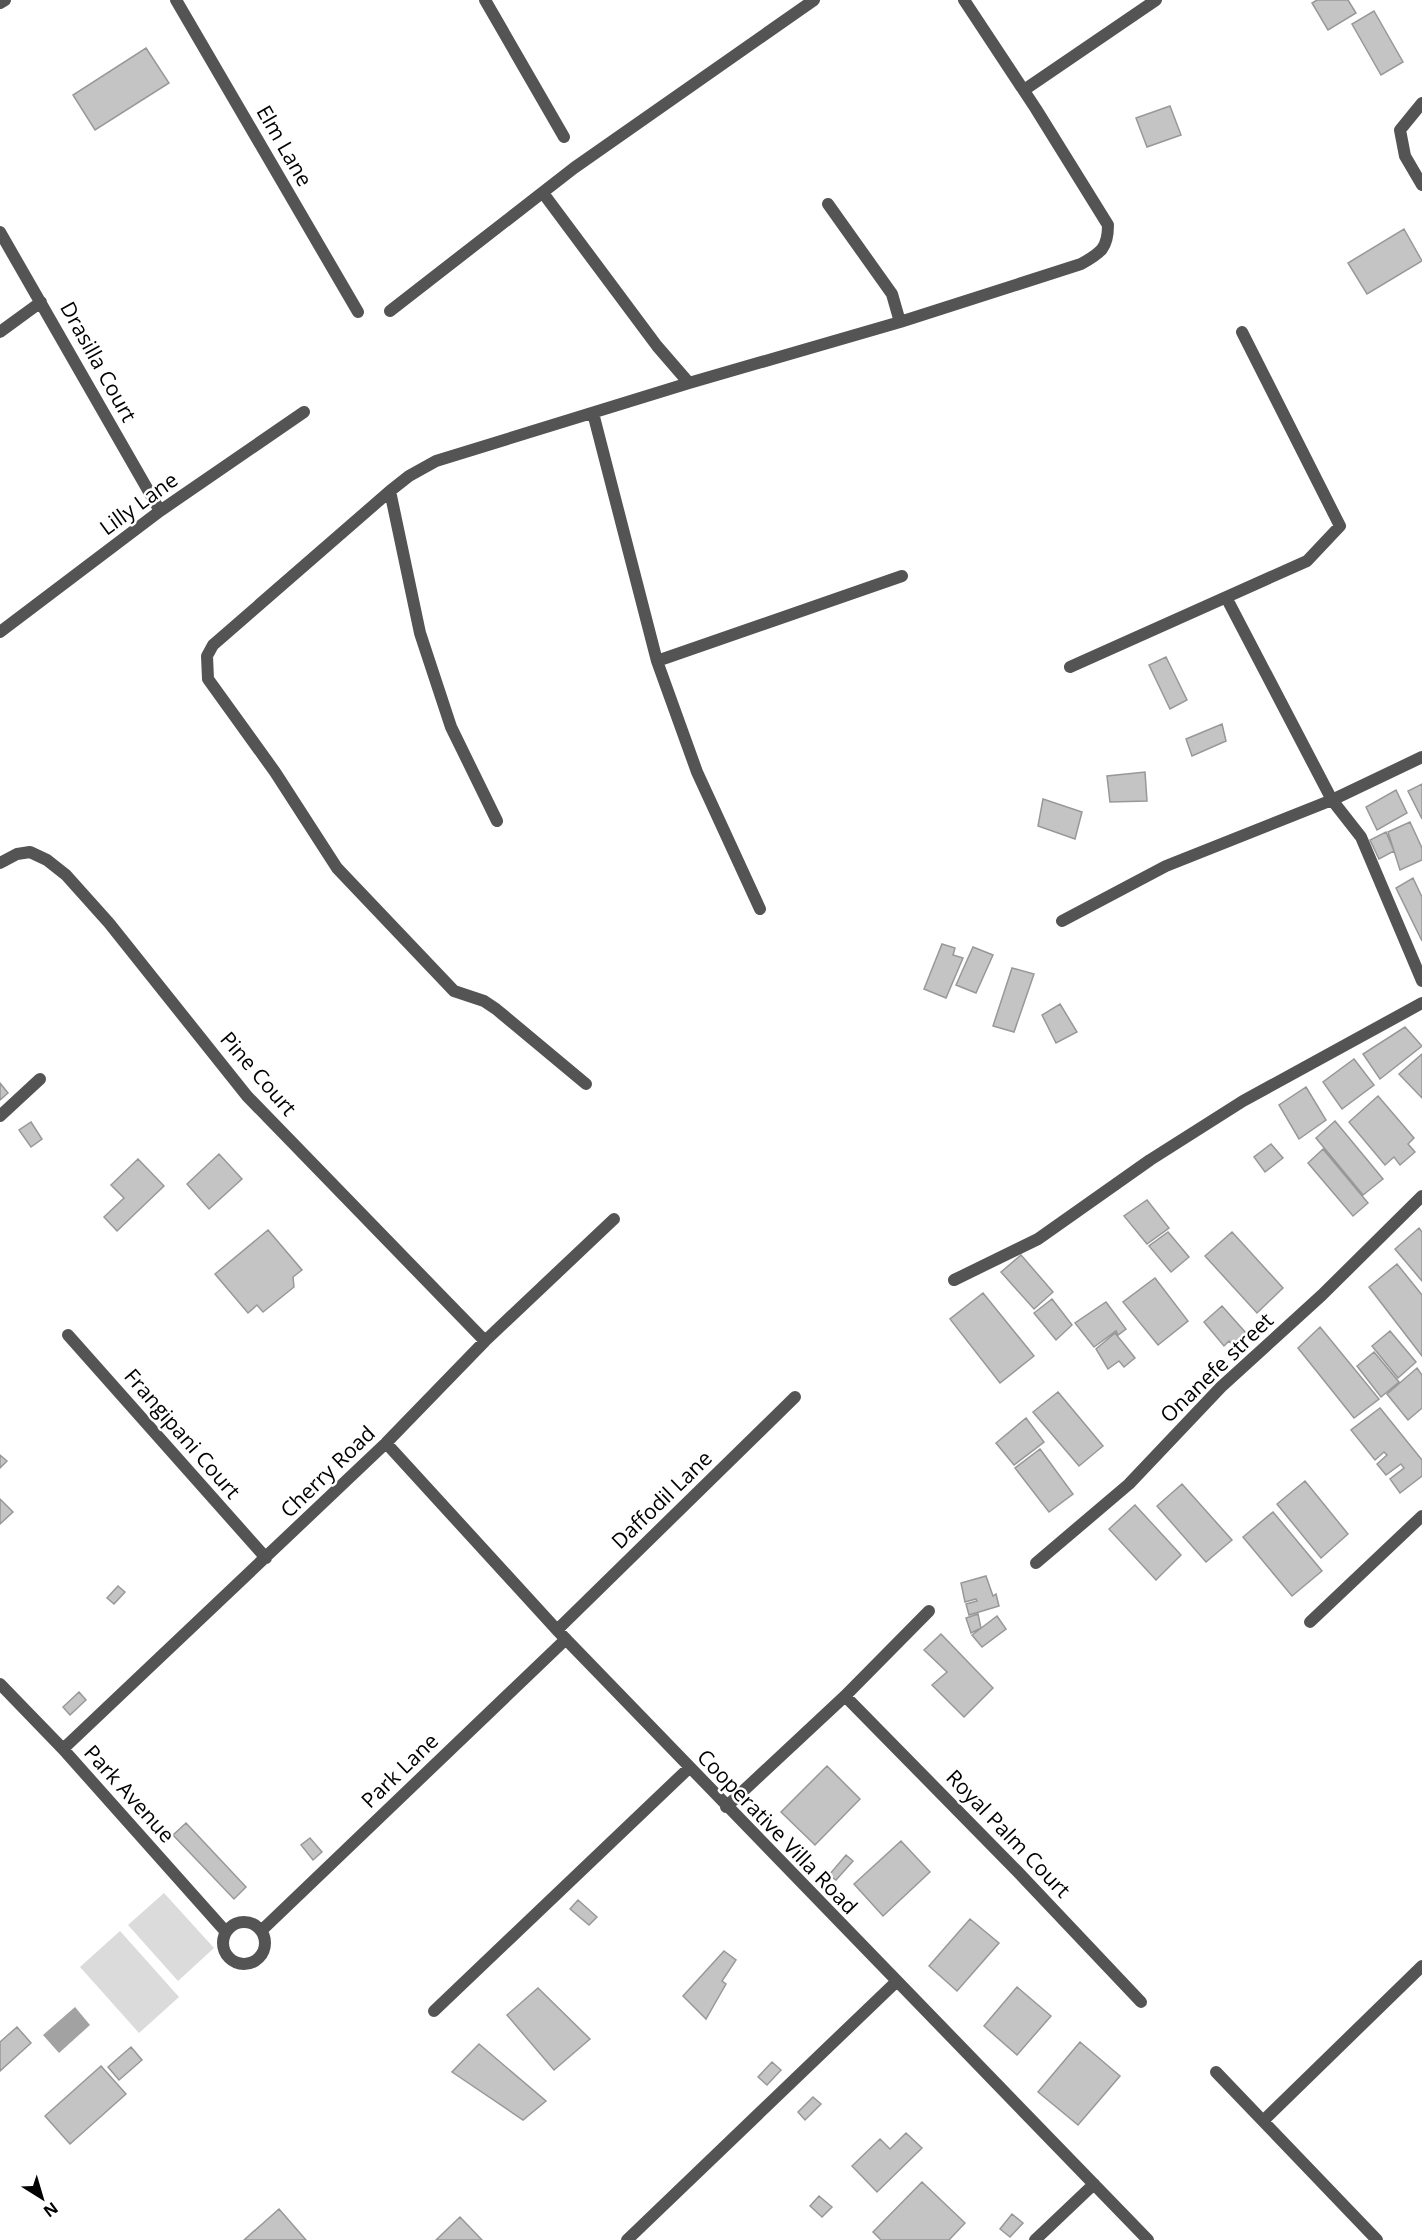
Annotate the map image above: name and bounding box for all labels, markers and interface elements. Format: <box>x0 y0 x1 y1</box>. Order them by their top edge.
street label: Elm Lane <box>250 100 319 191</box>
street label: Drasilla Court <box>54 296 143 427</box>
street label: Lilly Lane <box>94 465 183 541</box>
street label: Pine Court <box>214 1025 303 1121</box>
street label: Onanefe street <box>1154 1306 1279 1428</box>
street label: Frangipani Court <box>119 1362 247 1504</box>
street label: Cherry Road <box>274 1419 381 1523</box>
street label: Daffodil Lane <box>605 1444 718 1554</box>
street label: Park Lane <box>355 1727 444 1814</box>
street label: Park Avenue <box>78 1738 181 1848</box>
street label: Cooperative Villa Road <box>691 1743 864 1920</box>
street label: Royal Palm Court <box>940 1763 1077 1903</box>
north arrow <box>12 2168 72 2228</box>
text: N <box>39 2197 63 2223</box>

